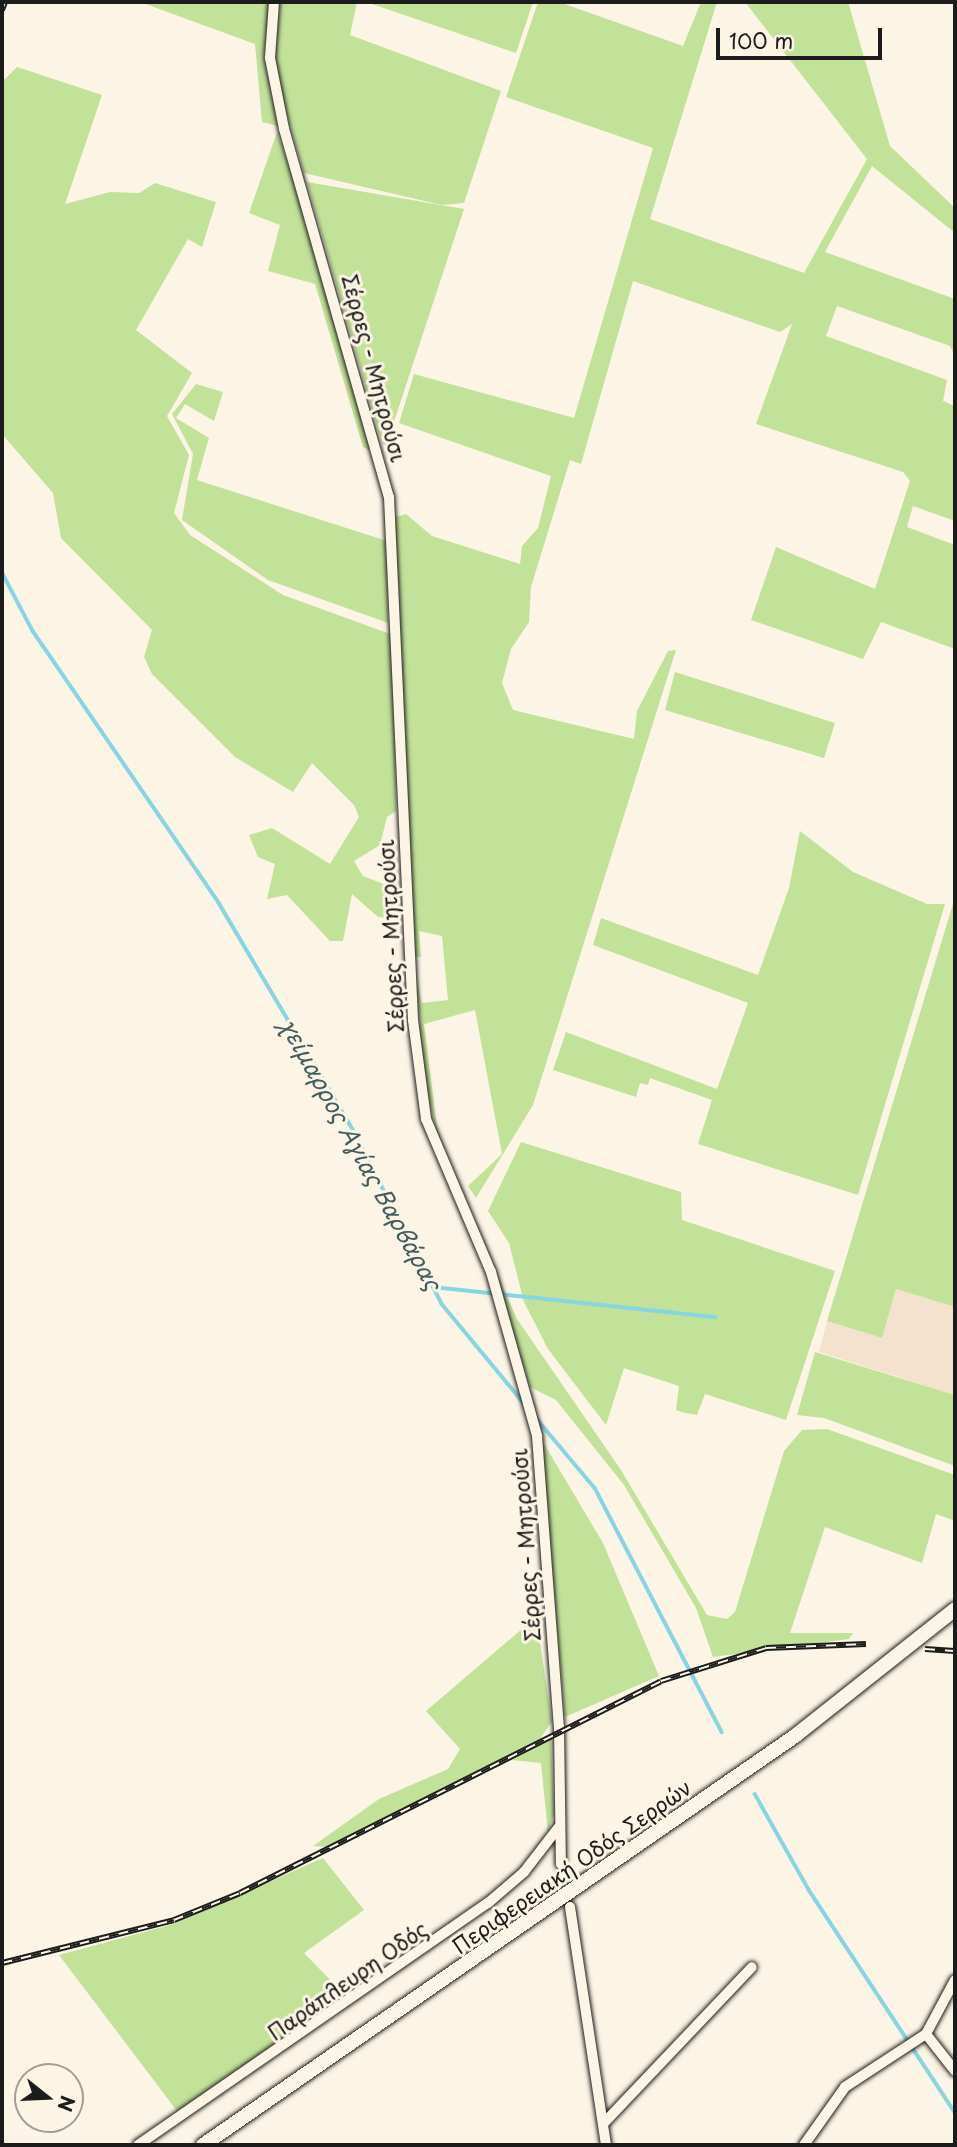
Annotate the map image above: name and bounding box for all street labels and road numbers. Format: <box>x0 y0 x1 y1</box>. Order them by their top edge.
street label: Σέρρες - Μητρούσι <box>338 271 412 465</box>
street label: Σέρρες - Μητρούσι <box>372 838 408 1034</box>
street label: Σέρρες - Μητρούσι <box>506 1447 544 1643</box>
street label: Περιφερειακή Οδός Σερρών <box>446 1773 696 1959</box>
street label: Παράπλευρη Οδός <box>262 1915 432 2045</box>

